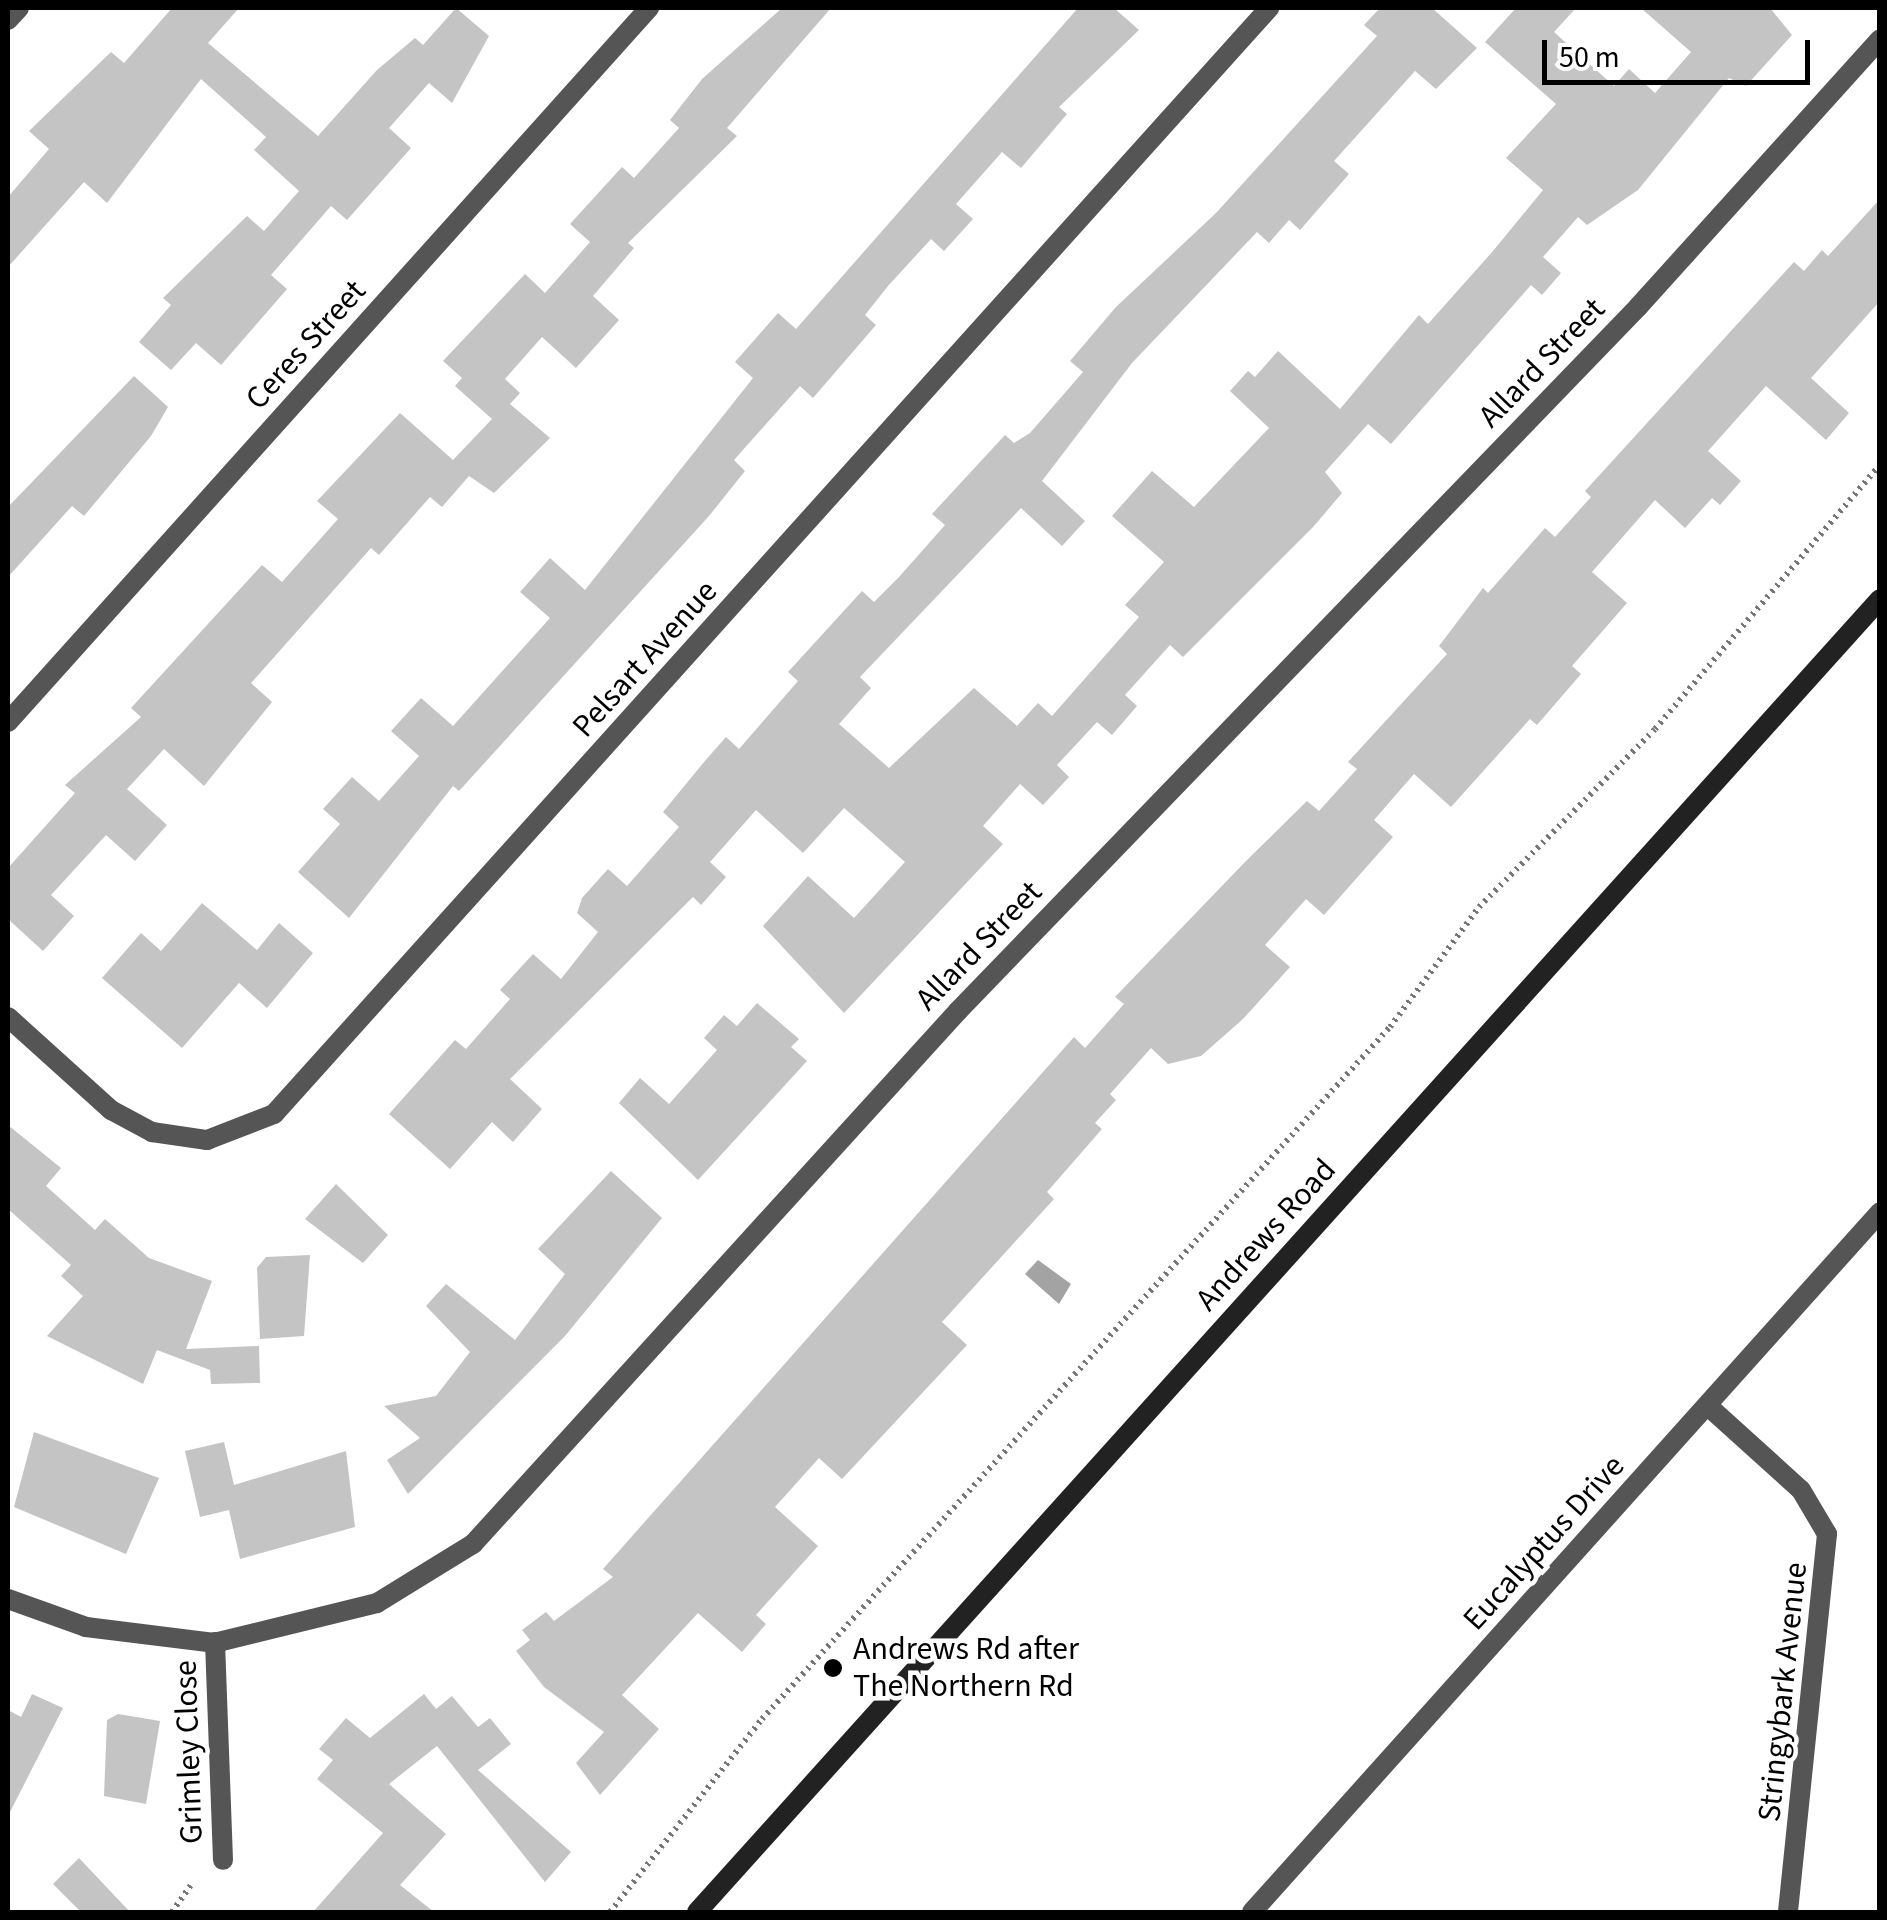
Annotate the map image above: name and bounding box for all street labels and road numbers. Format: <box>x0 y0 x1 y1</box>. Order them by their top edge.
street label: Ceres Street <box>238 272 374 418</box>
street label: Allard Street <box>1471 290 1613 436</box>
street label: Pelsart Avenue <box>565 573 725 745</box>
street label: Allard Street <box>908 873 1050 1019</box>
street label: Andrews Road <box>1188 1151 1344 1319</box>
street label: Eucalyptus Drive <box>1455 1448 1633 1638</box>
street label: Stringybark Avenue <box>1750 1560 1816 1824</box>
street label: Grimley Close <box>167 1659 211 1845</box>

